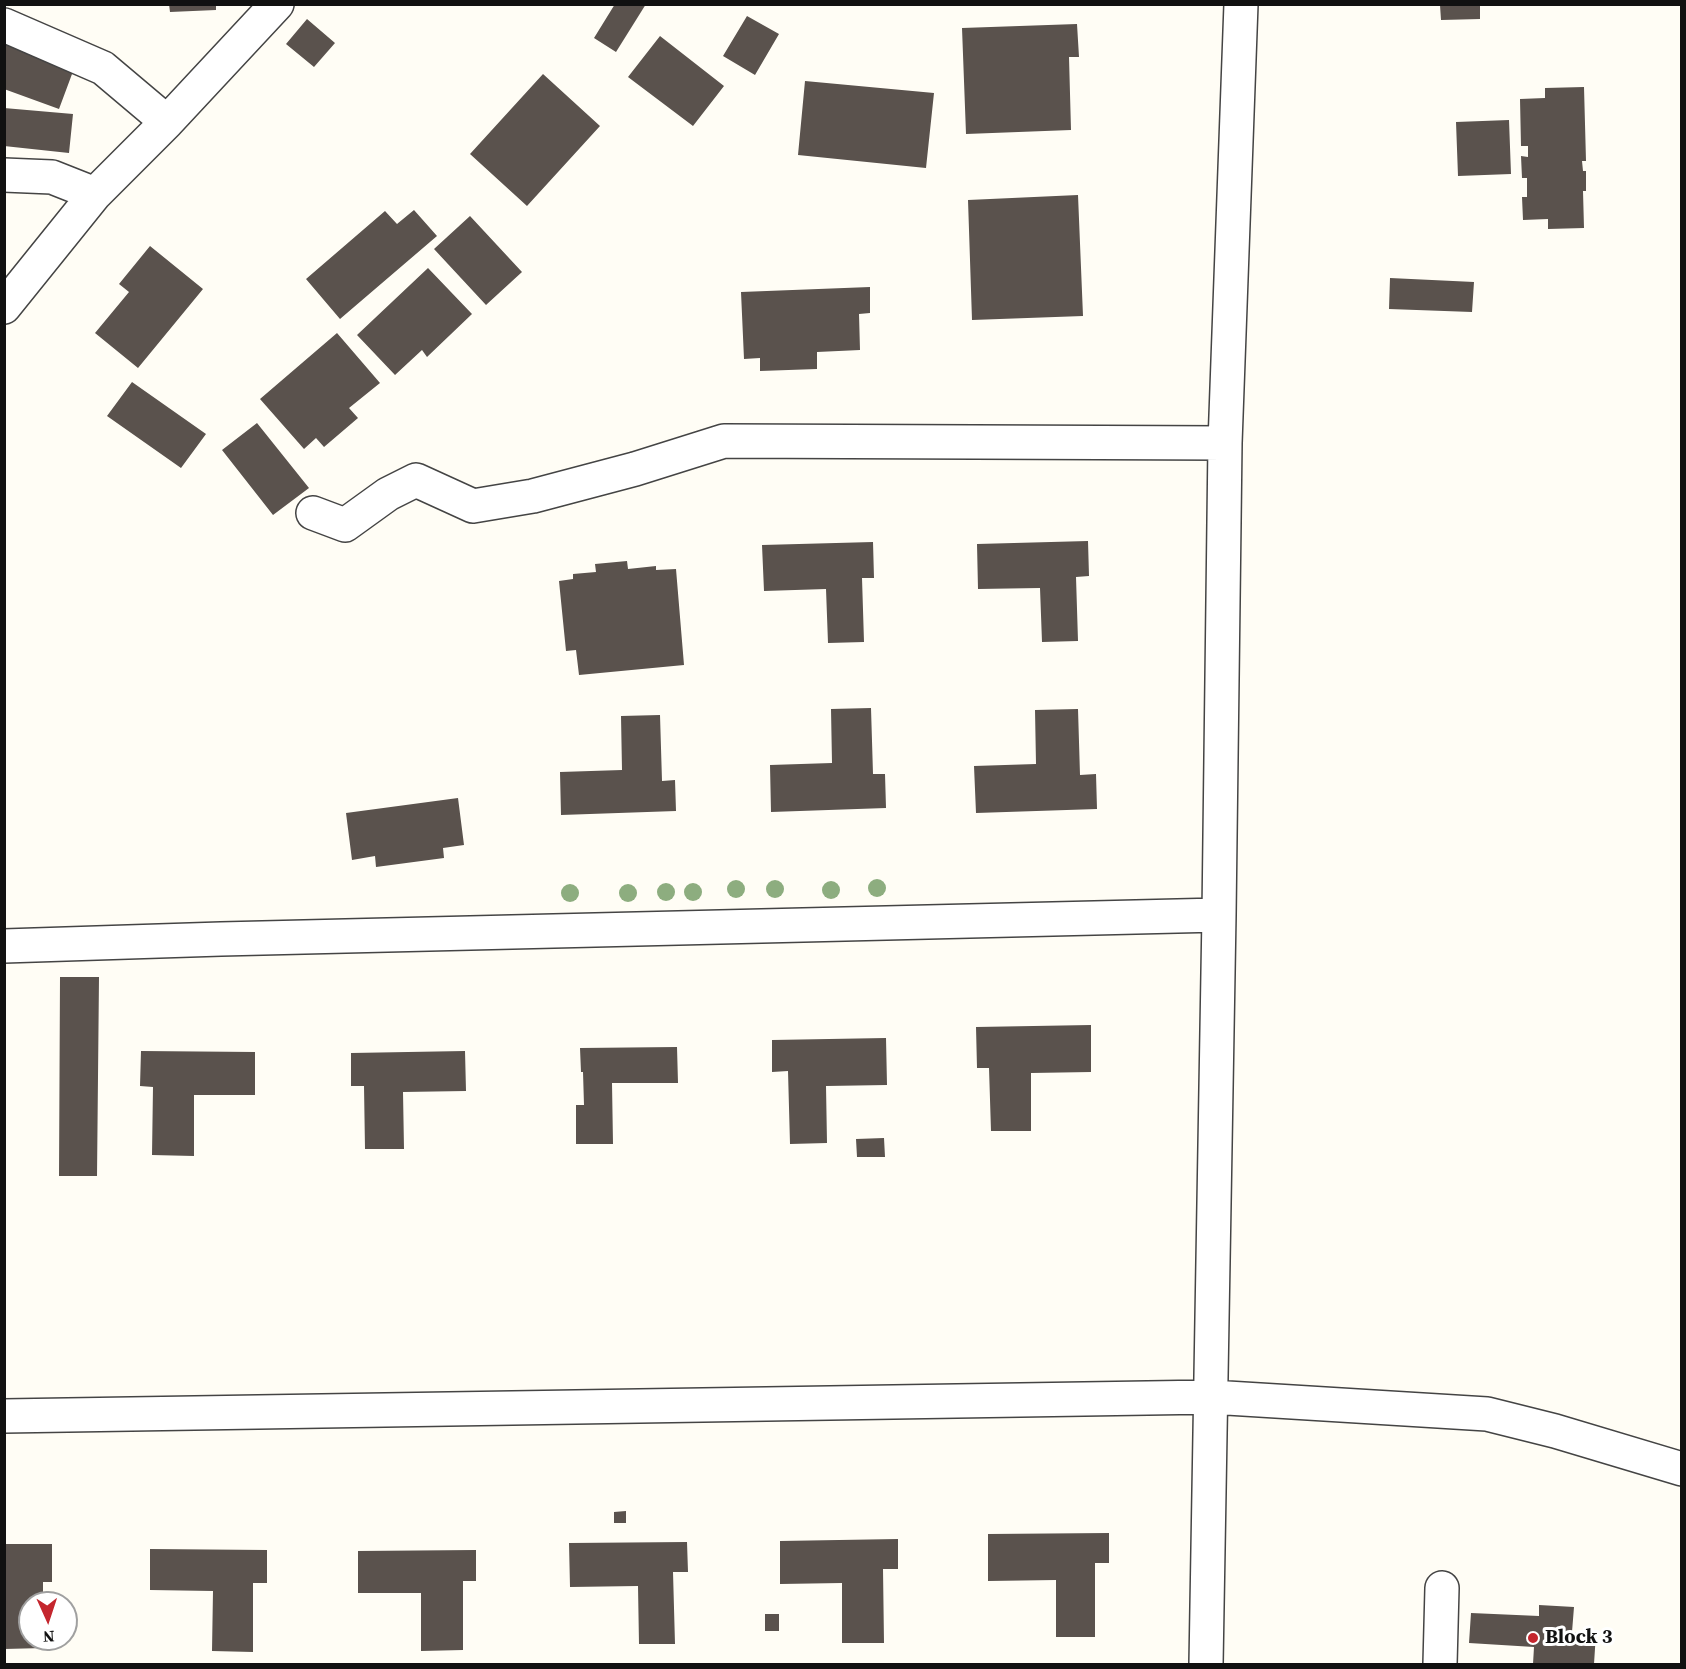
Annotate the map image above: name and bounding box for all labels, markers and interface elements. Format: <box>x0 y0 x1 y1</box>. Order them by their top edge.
north arrow <box>18 1591 78 1651</box>
text: N <box>42 1626 55 1648</box>
place label: Block 3 <box>1545 1626 1613 1650</box>
marker: Block 3 <box>1526 1631 1540 1645</box>

